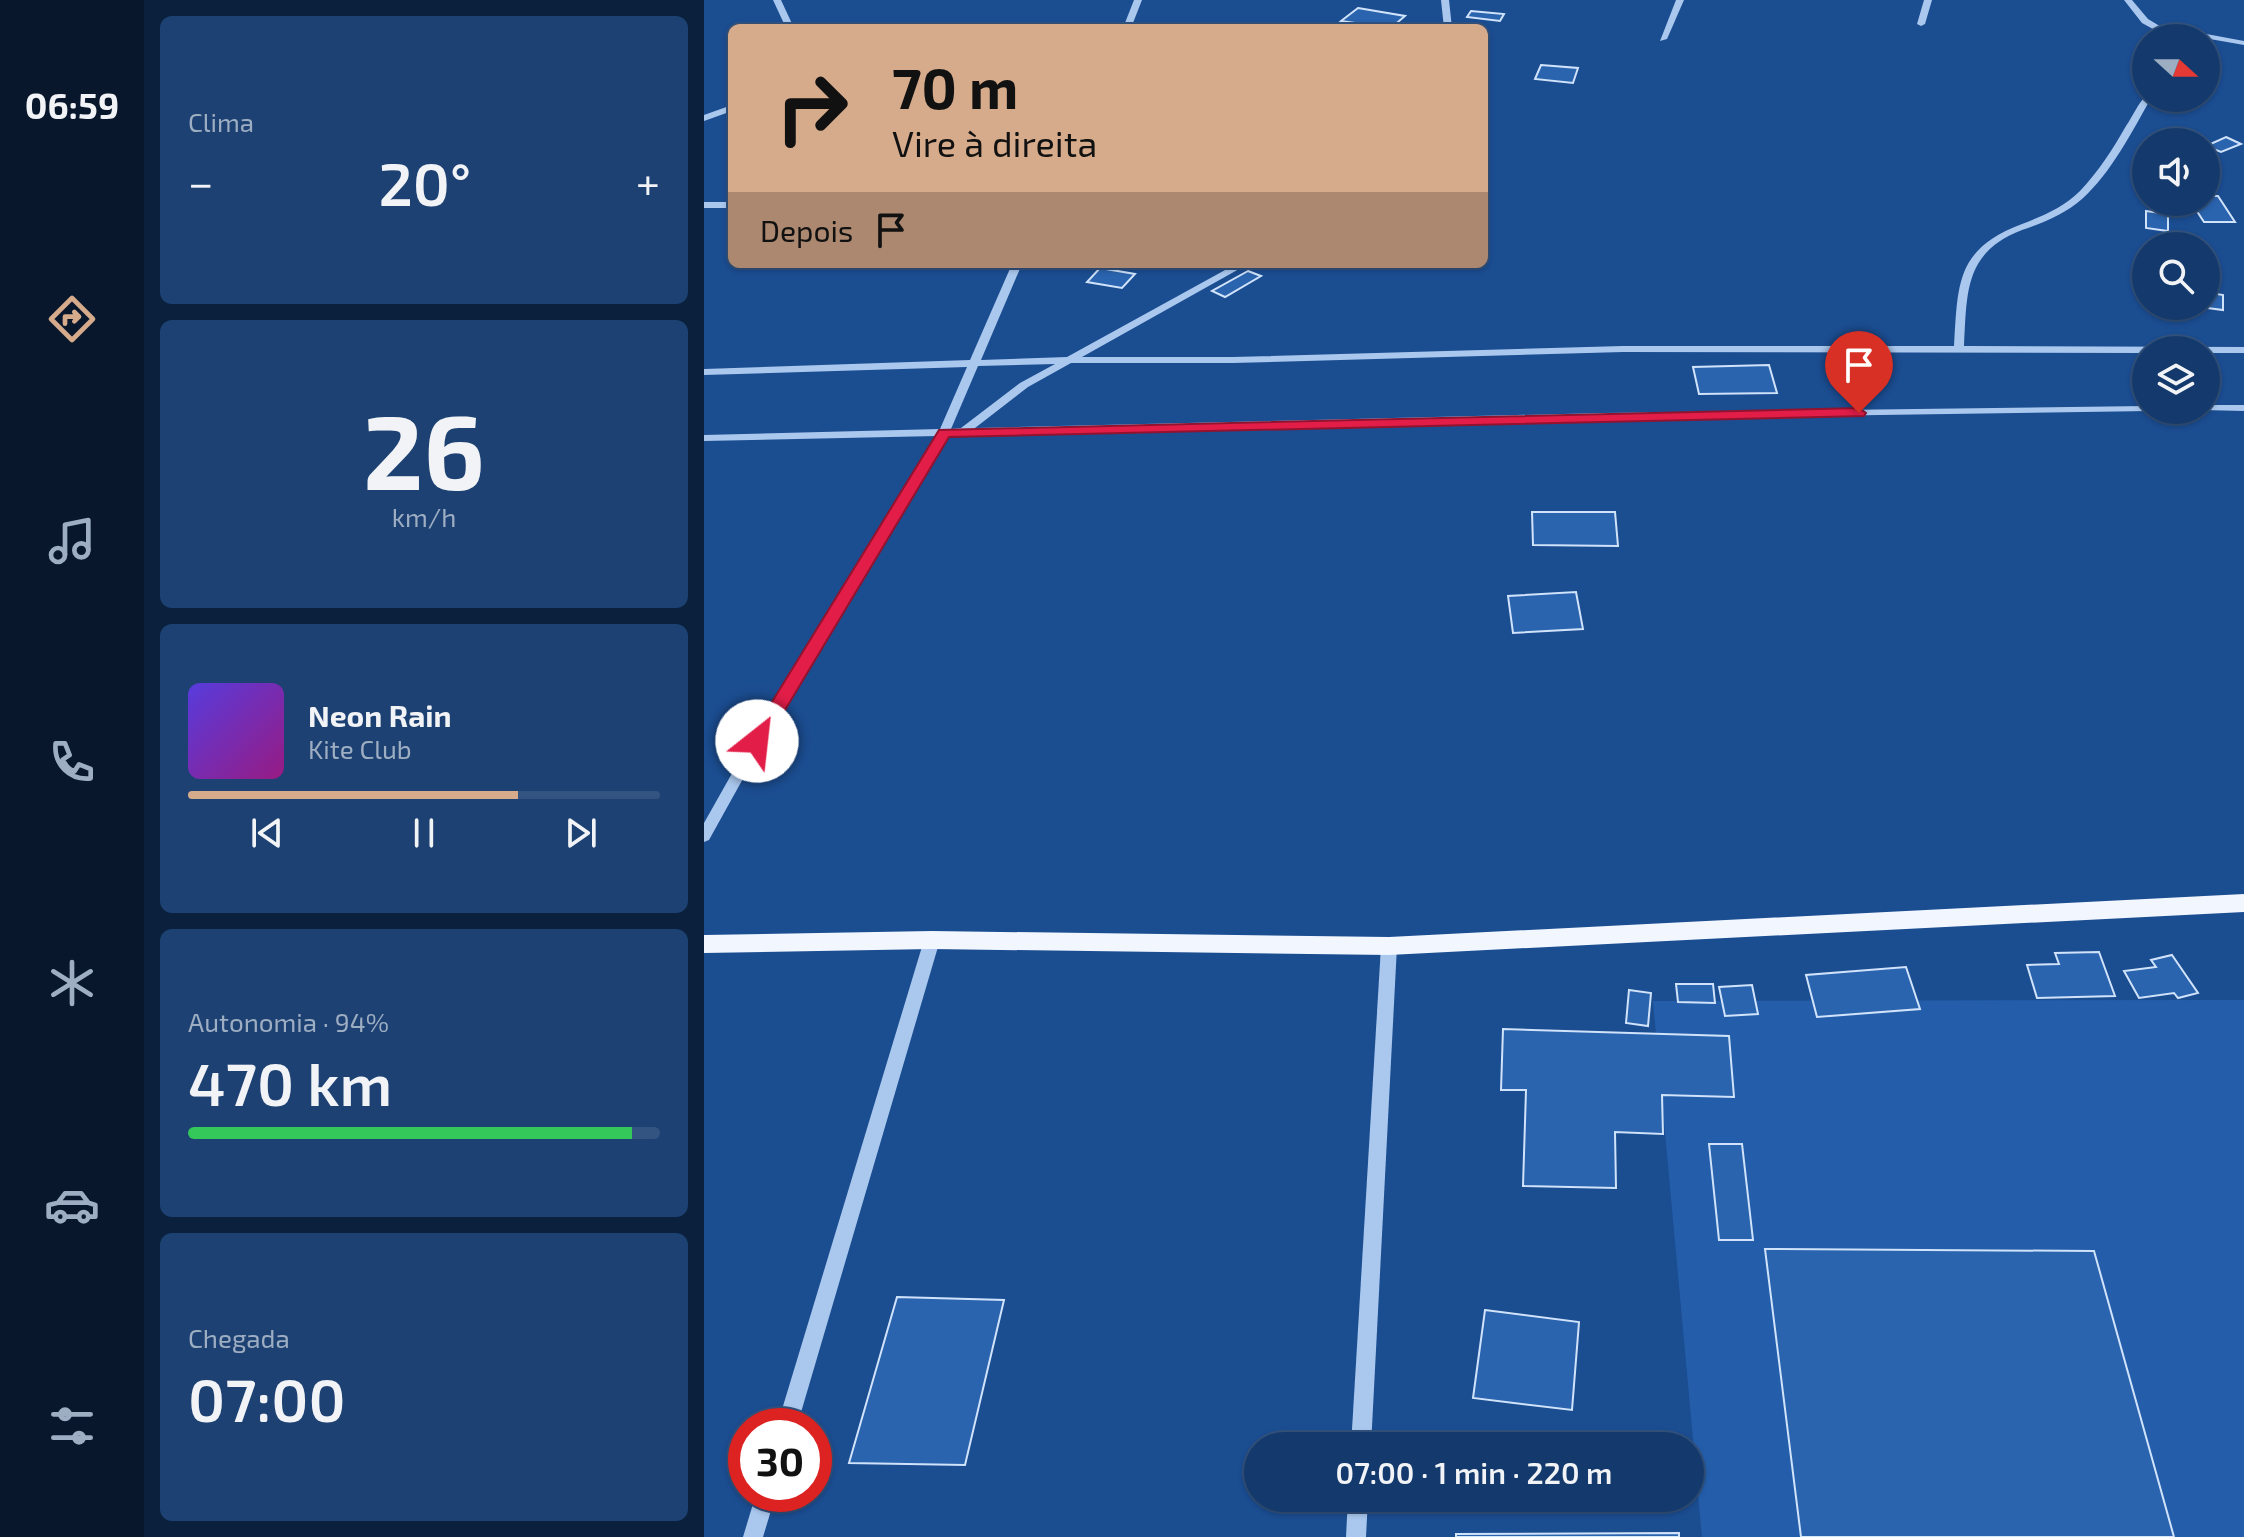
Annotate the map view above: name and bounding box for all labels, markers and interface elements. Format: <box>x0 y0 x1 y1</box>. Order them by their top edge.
north arrow <box>2132 24 2220 112</box>
map controls <box>2132 24 2220 424</box>
text: 70 m <box>892 53 1018 120</box>
icon: right <box>760 56 864 160</box>
text: 06:59 <box>25 83 119 126</box>
text: Clima <box>188 106 254 137</box>
text: Vire à direita <box>892 121 1097 164</box>
button: sound <box>2132 128 2220 216</box>
text: 20° <box>378 146 471 218</box>
text: − <box>188 155 214 208</box>
text: + <box>636 155 660 208</box>
icon: arrive <box>869 208 913 252</box>
text: Depois <box>760 212 853 248</box>
button: search <box>2132 232 2220 320</box>
icon: directions <box>44 291 100 347</box>
pin <box>1825 331 1893 413</box>
button: layers <box>2132 336 2220 424</box>
icon: arrive <box>1837 343 1881 387</box>
text: 26 <box>363 386 485 511</box>
text: km/h <box>392 501 456 532</box>
icon: music <box>44 513 100 569</box>
text: Neon Rain <box>308 697 452 733</box>
position arrow <box>715 699 799 783</box>
text: Kite Club <box>308 733 412 764</box>
icon: phone <box>44 734 100 790</box>
icon: previous <box>245 811 289 855</box>
icon: pause <box>402 811 446 855</box>
icon: next <box>559 811 603 855</box>
icon: climate <box>44 955 100 1011</box>
text: Autonomia · 94% <box>188 1006 389 1037</box>
text: 470 km <box>188 1046 392 1118</box>
icon: car <box>44 1177 100 1233</box>
text: Chegada <box>188 1322 290 1353</box>
text: 07:00 <box>188 1362 346 1434</box>
icon: filters <box>44 1398 100 1454</box>
speed limit sign: 30 <box>728 1408 832 1512</box>
text: 07:00 · 1 min · 220 m <box>1336 1454 1612 1490</box>

